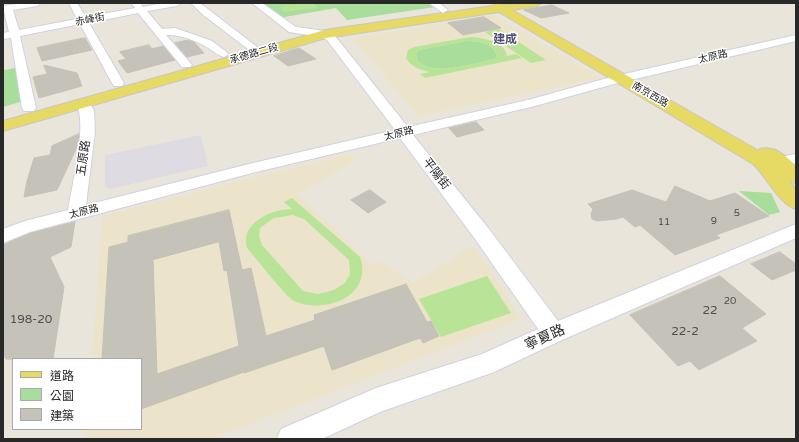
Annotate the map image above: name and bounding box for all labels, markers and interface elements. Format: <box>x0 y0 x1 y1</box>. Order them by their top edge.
street label: 赤峰街 <box>74 11 106 29</box>
district label: 建成 <box>493 33 517 47</box>
street label: 承德路二段 <box>228 41 280 67</box>
street label: 太原路 <box>697 48 729 66</box>
street label: 南京西路 <box>630 80 670 110</box>
street label: 太原路 <box>383 125 415 143</box>
street label: 五原路 <box>74 139 94 177</box>
street label: 平陽街 <box>419 155 453 193</box>
street label: 太原路 <box>68 203 100 221</box>
house number: 5 <box>734 207 740 219</box>
house number: 9 <box>711 215 717 227</box>
house number: 11 <box>658 216 670 228</box>
house number: 20 <box>724 295 736 307</box>
house number: 22 <box>702 304 718 318</box>
house number: 198-20 <box>10 313 52 327</box>
street label: 寧夏路 <box>522 322 568 354</box>
house number: 22-2 <box>671 325 699 339</box>
legend <box>12 358 142 430</box>
text: 道路 <box>50 369 74 383</box>
text: 公園 <box>50 389 74 403</box>
text: 建築 <box>50 409 74 423</box>

